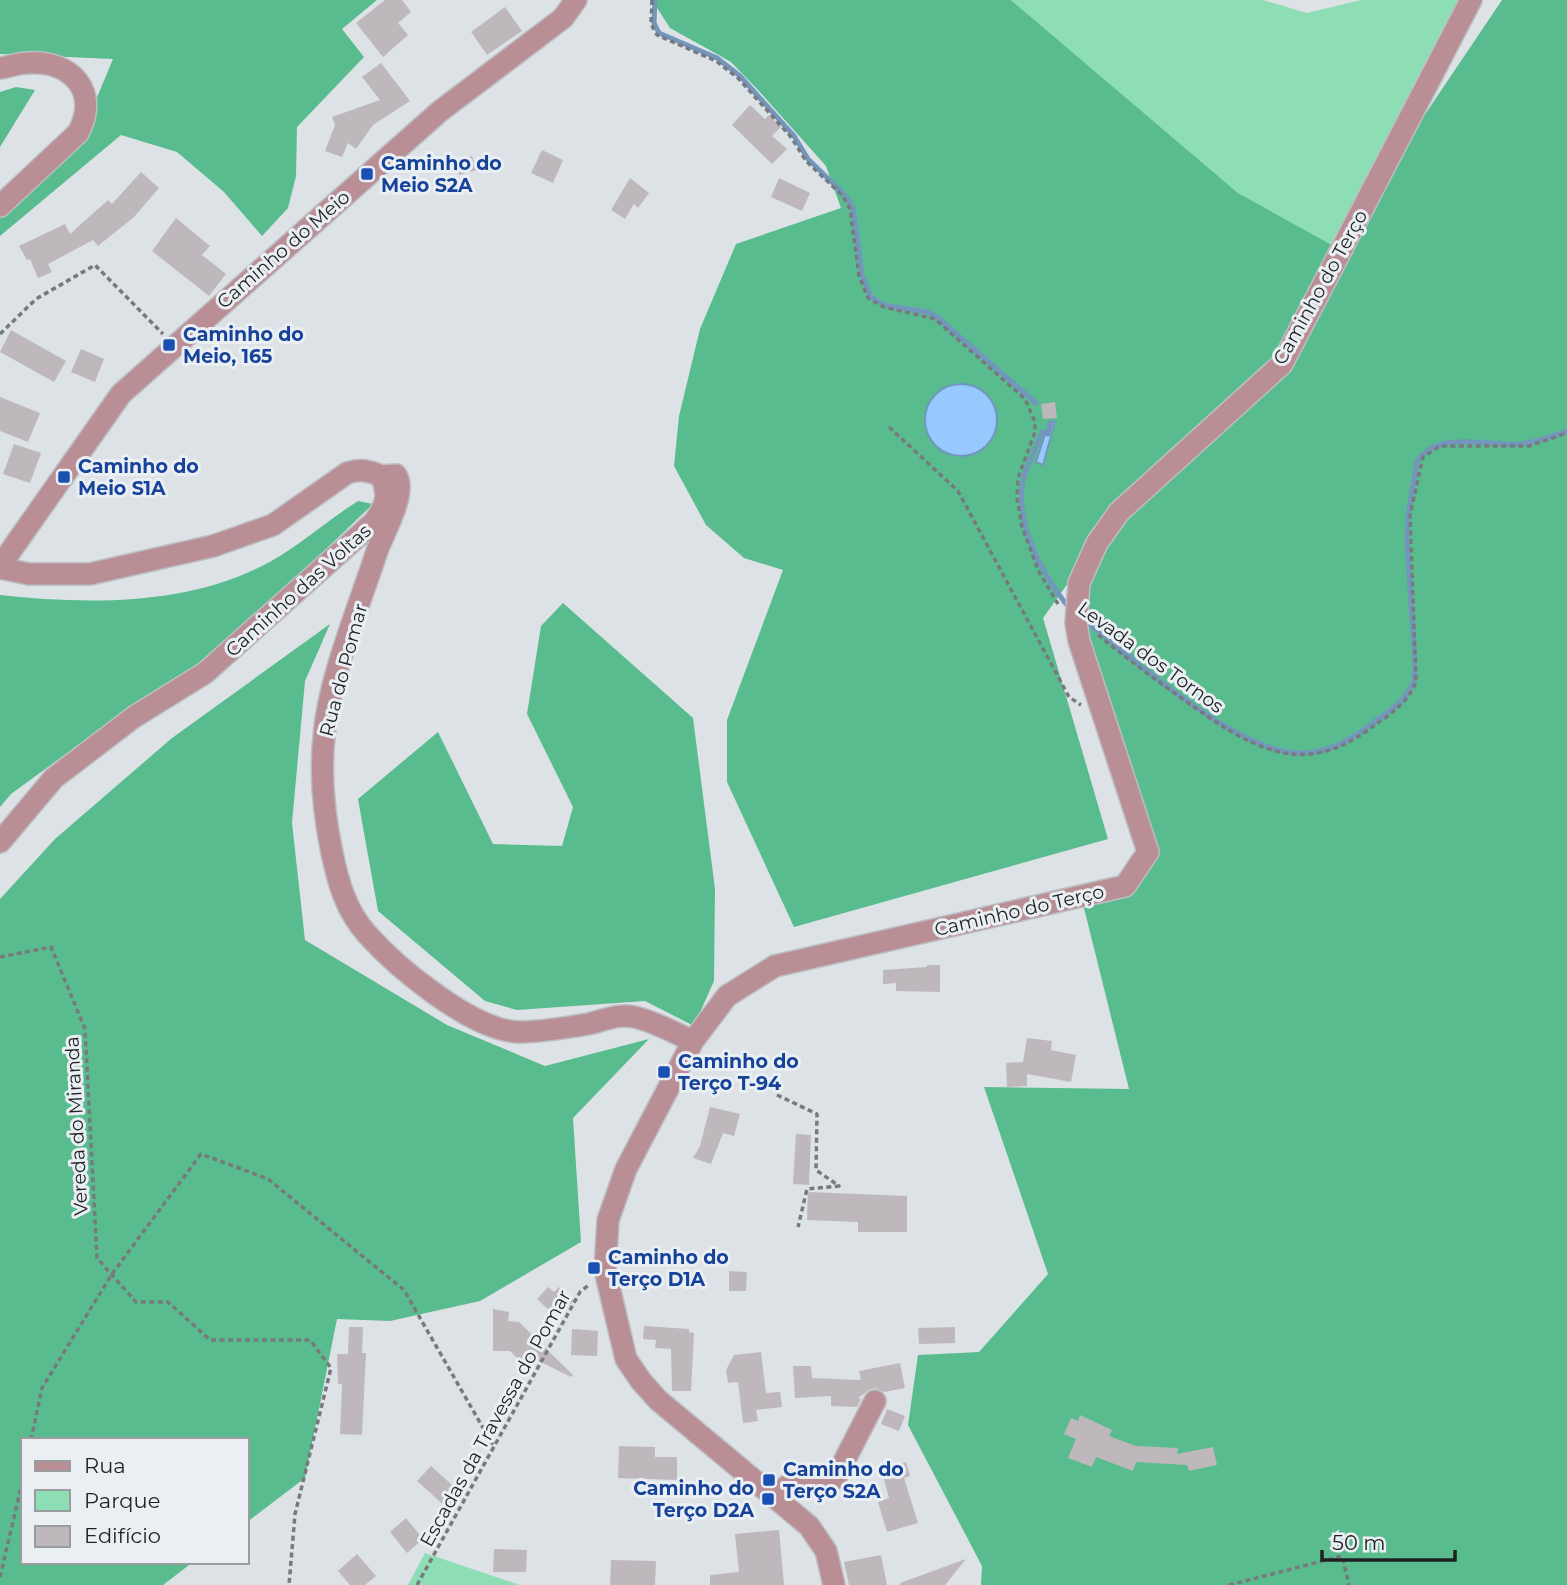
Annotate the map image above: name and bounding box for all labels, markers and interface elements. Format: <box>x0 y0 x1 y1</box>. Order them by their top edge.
place label: Caminho do Meio S2A <box>381 152 502 197</box>
marker: Caminho do Meio S2A <box>359 166 375 182</box>
street label: Caminho do Meio <box>212 185 355 313</box>
street label: Caminho do Terço <box>1268 206 1373 369</box>
place label: Caminho do Meio, 165 <box>183 323 304 368</box>
marker: Caminho do Meio, 165 <box>161 337 177 353</box>
place label: Caminho do Meio S1A <box>78 455 199 500</box>
marker: Caminho do Meio S1A <box>56 469 72 485</box>
street label: Caminho das Voltas <box>221 519 376 662</box>
street label: Levada dos Tornos <box>1073 597 1228 718</box>
street label: Rua do Pomar <box>315 601 372 739</box>
street label: Caminho do Terço <box>932 880 1106 941</box>
street label: Vereda do Miranda <box>60 1036 93 1216</box>
place label: Caminho do Terço T-94 <box>678 1050 799 1095</box>
marker: Caminho do Terço T-94 <box>656 1064 672 1080</box>
place label: Caminho do Terço D1A <box>608 1246 729 1291</box>
marker: Caminho do Terço D1A <box>586 1260 602 1276</box>
street label: Escadas da Travessa do Pomar <box>415 1286 576 1551</box>
legend <box>21 1438 248 1564</box>
text: Rua <box>84 1453 126 1478</box>
place label: Caminho do Terço S2A <box>783 1458 904 1503</box>
marker: Caminho do Terço S2A <box>761 1472 777 1488</box>
place label: Caminho do Terço D2A <box>633 1477 754 1522</box>
text: Parque <box>84 1488 160 1513</box>
marker: Caminho do Terço D2A <box>760 1491 776 1507</box>
scale bar <box>1322 1518 1455 1562</box>
text: Edifício <box>84 1523 161 1548</box>
text: 50 m <box>1332 1530 1386 1555</box>

